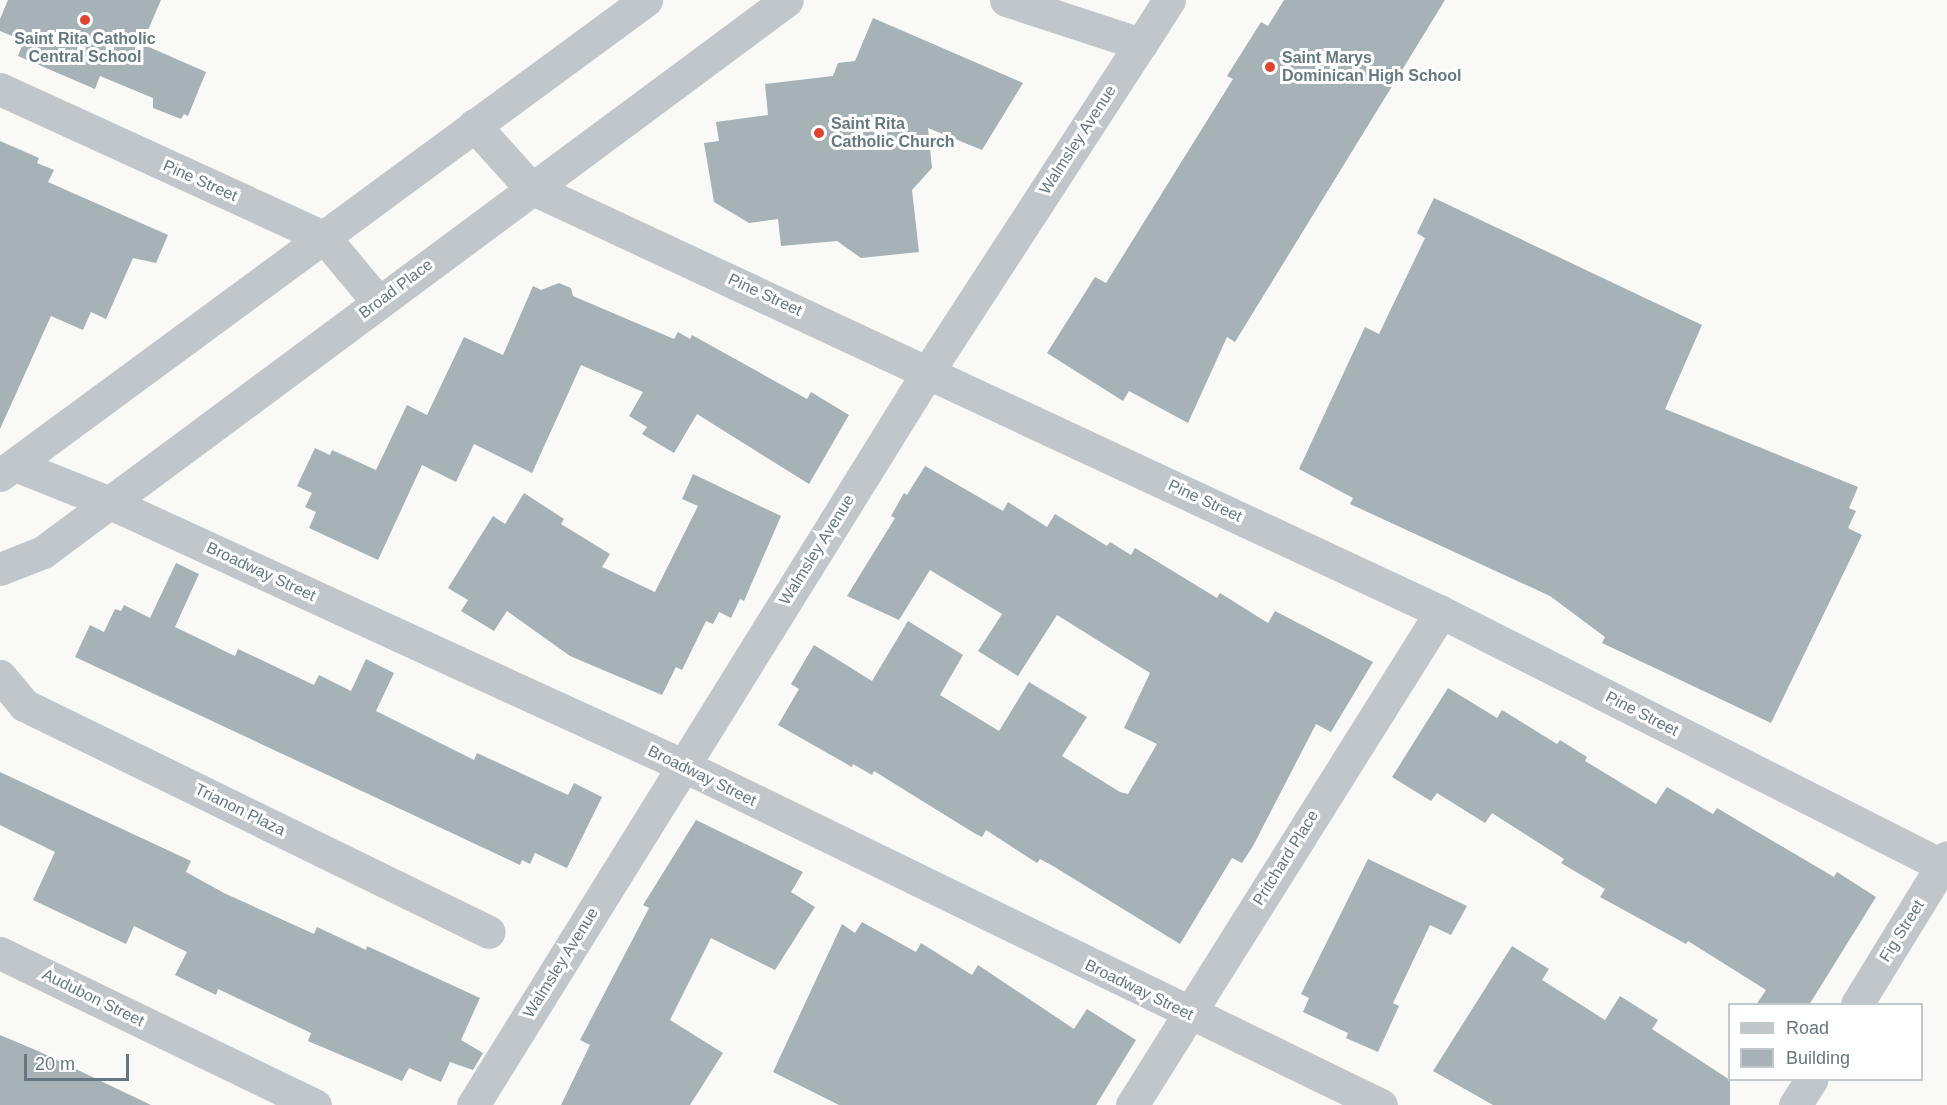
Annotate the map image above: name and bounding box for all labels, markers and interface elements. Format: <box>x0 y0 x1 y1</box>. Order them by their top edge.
marker: Saint Rita Catholic Central School <box>78 13 92 27</box>
place label: Saint Rita Catholic Central School <box>14 29 156 67</box>
place label: Saint Marys Dominican High School <box>1282 48 1462 86</box>
marker: Saint Marys Dominican High School <box>1263 60 1277 74</box>
street label: Walmsley Avenue <box>1035 81 1121 199</box>
place label: Saint Rita Catholic Church <box>831 114 955 152</box>
marker: Saint Rita Catholic Church <box>812 126 826 140</box>
street label: Pine Street <box>160 156 240 206</box>
street label: Broad Place <box>355 255 437 323</box>
street label: Pine Street <box>725 270 805 320</box>
street label: Pine Street <box>1165 476 1245 526</box>
street label: Walmsley Avenue <box>775 491 859 609</box>
street label: Broadway Street <box>203 538 319 606</box>
street label: Pine Street <box>1602 687 1682 741</box>
street label: Broadway Street <box>645 741 759 811</box>
street label: Trianon Plaza <box>192 780 288 840</box>
street label: Pritchard Place <box>1249 807 1323 909</box>
street label: Fig Street <box>1875 897 1929 965</box>
street label: Walmsley Avenue <box>519 904 603 1022</box>
street label: Broadway Street <box>1082 955 1196 1025</box>
street label: Audubon Street <box>39 965 147 1031</box>
legend <box>1728 1003 1923 1081</box>
text: Road <box>1786 1018 1829 1038</box>
scale bar <box>27 1042 132 1080</box>
text: Building <box>1786 1048 1850 1068</box>
text: 20 m <box>35 1054 75 1074</box>

